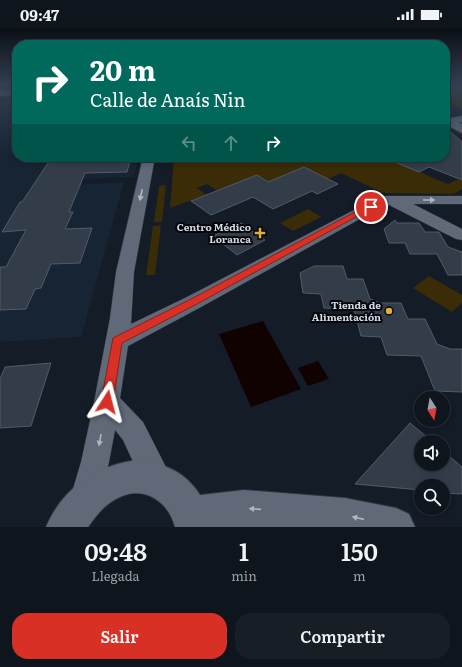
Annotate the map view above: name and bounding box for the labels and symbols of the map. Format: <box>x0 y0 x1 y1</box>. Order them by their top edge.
one-way arrow <box>137 189 143 201</box>
pin <box>354 190 388 224</box>
one-way arrow <box>423 197 436 203</box>
place label: Centro Médico Loranca <box>177 219 251 246</box>
marker: Centro Médico Loranca <box>254 227 266 239</box>
place label: Tienda de Alimentación <box>312 297 381 324</box>
marker: Tienda de Alimentación <box>384 306 394 316</box>
position arrow <box>86 381 128 423</box>
north arrow <box>414 391 450 427</box>
one-way arrow <box>96 434 102 446</box>
one-way arrow <box>249 506 261 513</box>
one-way arrow <box>351 515 364 521</box>

